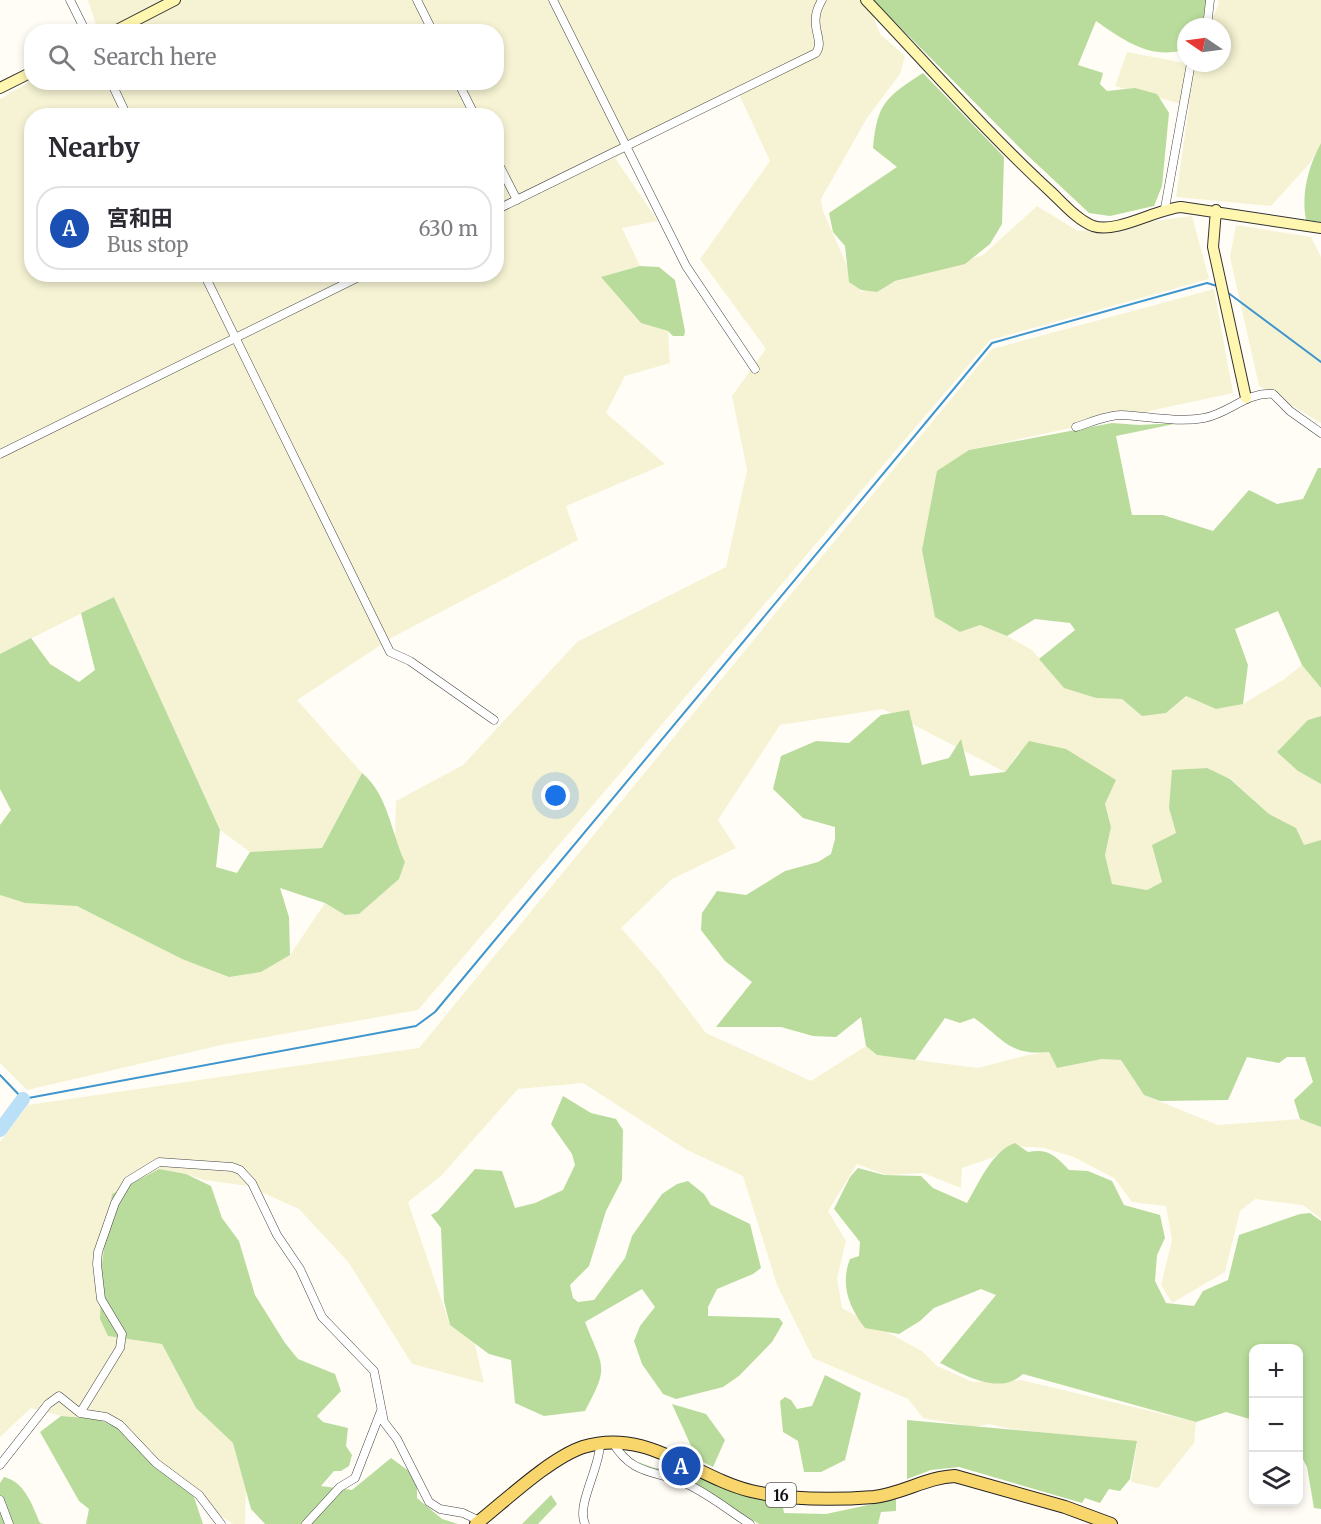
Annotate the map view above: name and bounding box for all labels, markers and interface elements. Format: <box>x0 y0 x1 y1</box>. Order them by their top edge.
north arrow <box>1177 18 1231 72</box>
search box <box>24 24 504 90</box>
icon: search <box>45 41 78 74</box>
text: Search here <box>93 43 216 71</box>
text: Nearby <box>48 131 140 164</box>
text: 宮和田 <box>107 204 173 232</box>
text: A <box>62 216 77 241</box>
text: 630 m <box>418 216 478 241</box>
text: Bus stop <box>107 232 189 257</box>
your location <box>541 781 570 810</box>
map controls <box>1249 1344 1303 1506</box>
button: + <box>1249 1344 1303 1398</box>
button: − <box>1249 1398 1303 1452</box>
pin: A <box>662 1444 700 1488</box>
button: layers <box>1249 1452 1303 1506</box>
road number: 16 <box>766 1483 796 1507</box>

